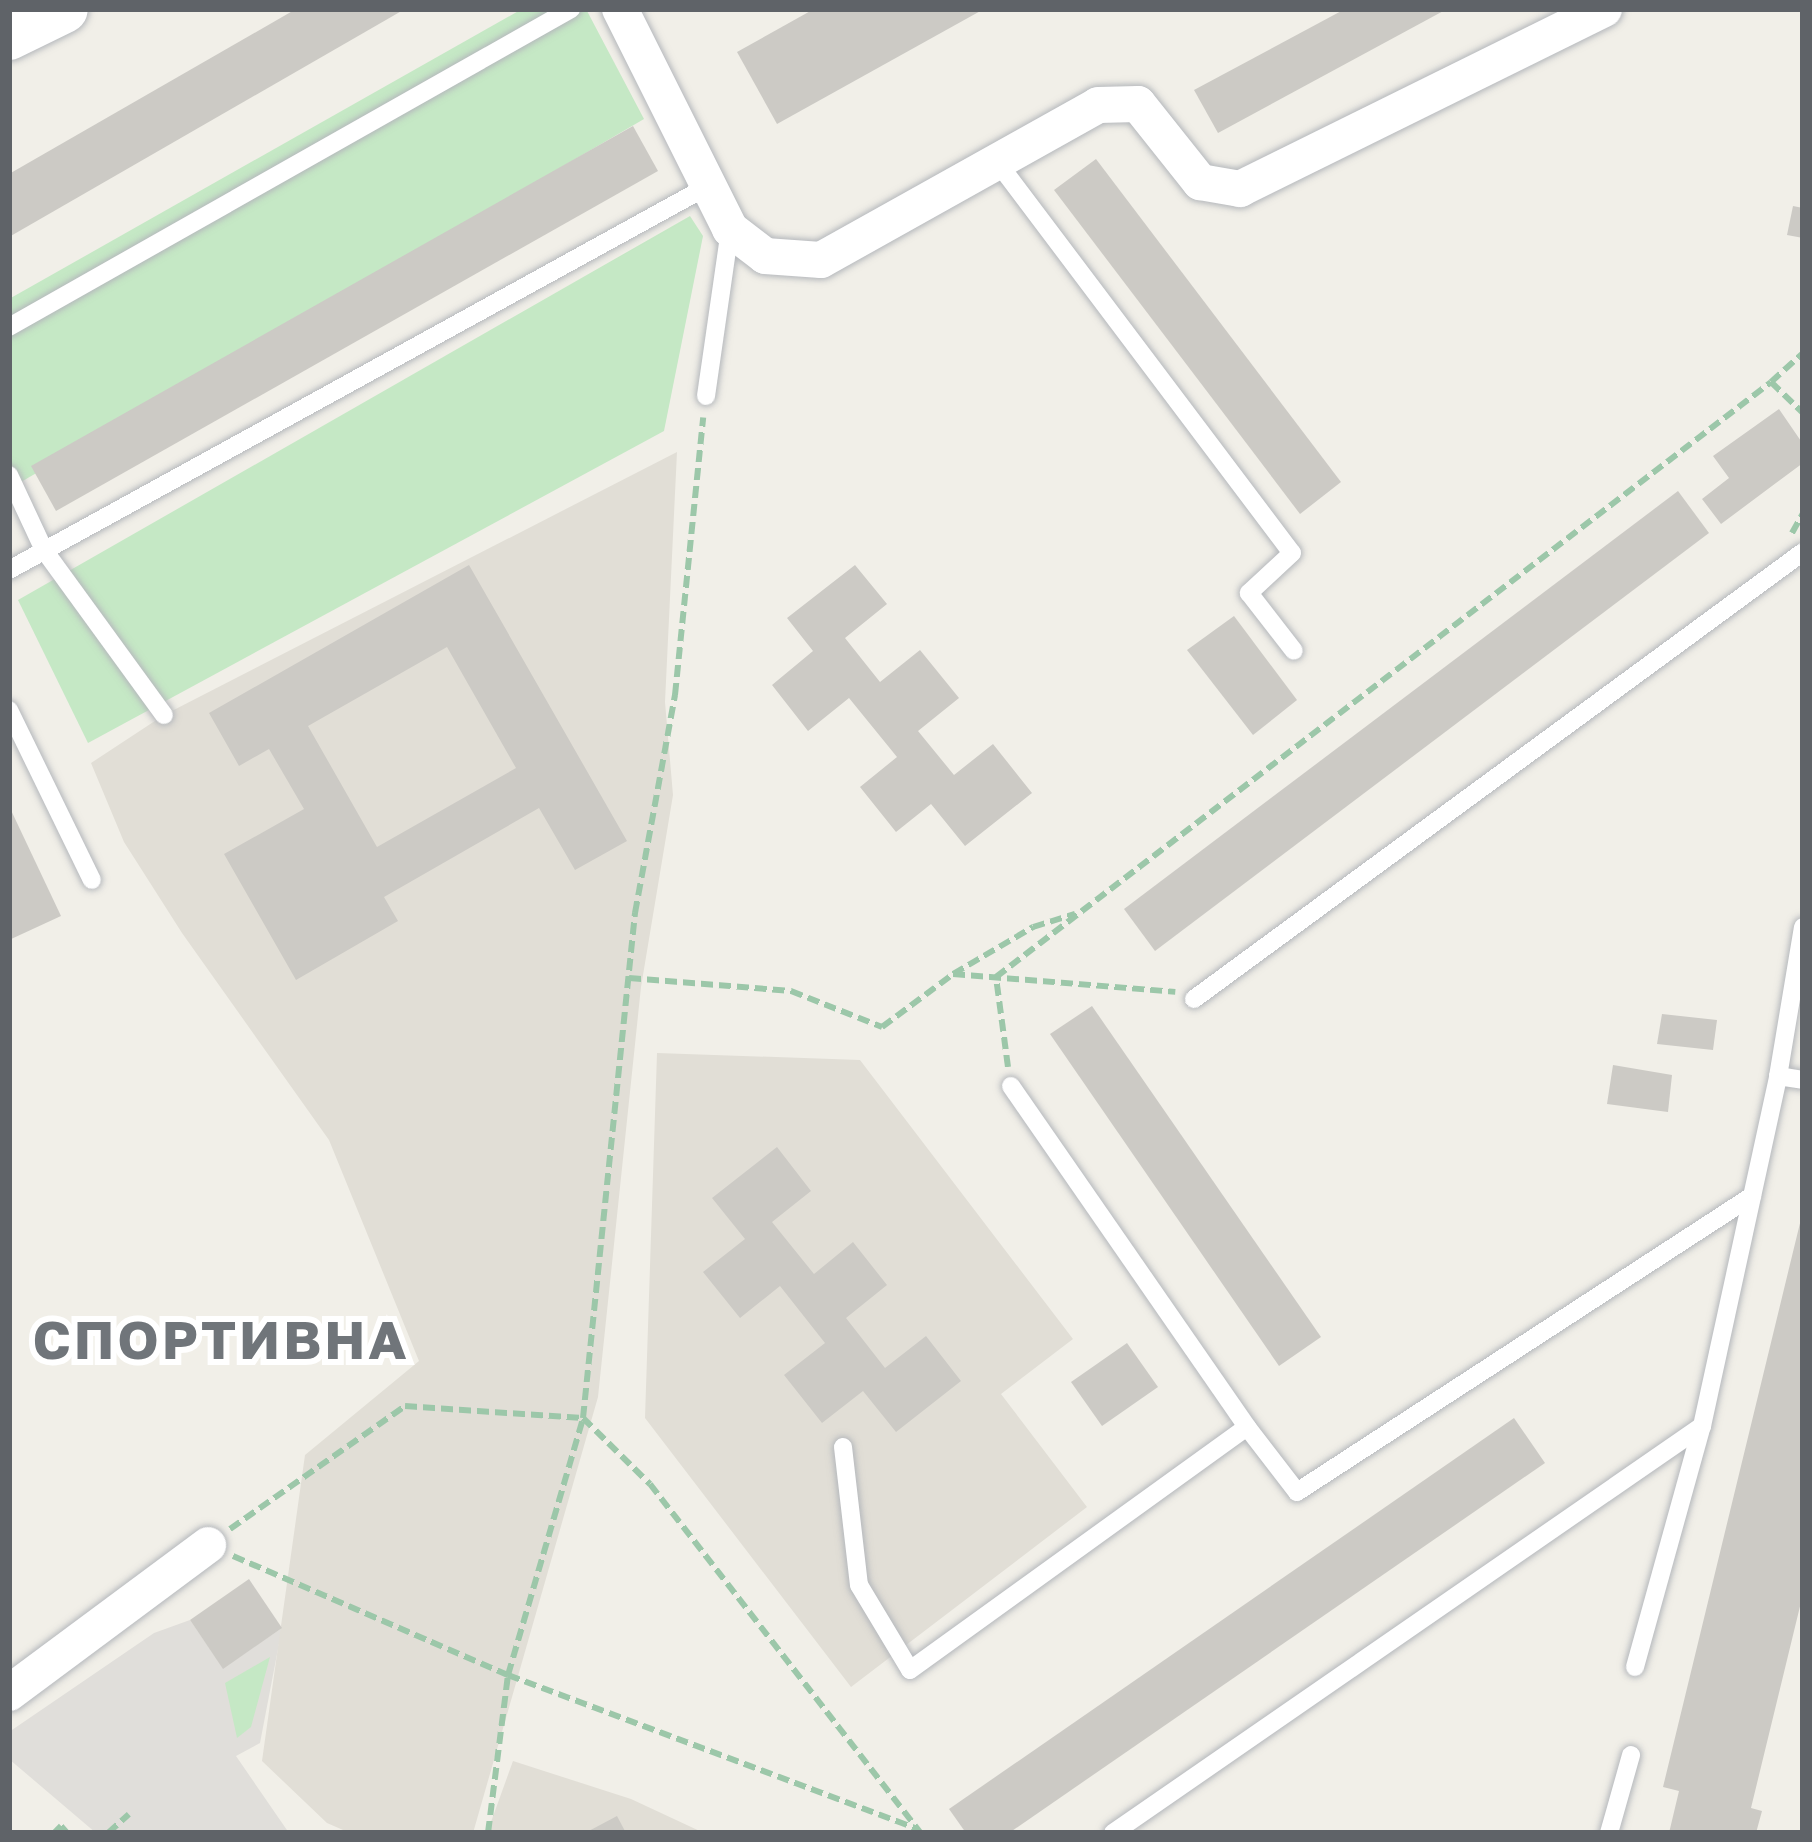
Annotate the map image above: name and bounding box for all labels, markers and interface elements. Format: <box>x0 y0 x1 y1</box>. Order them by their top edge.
district label: СПОРТИВНА <box>32 1307 410 1371</box>

